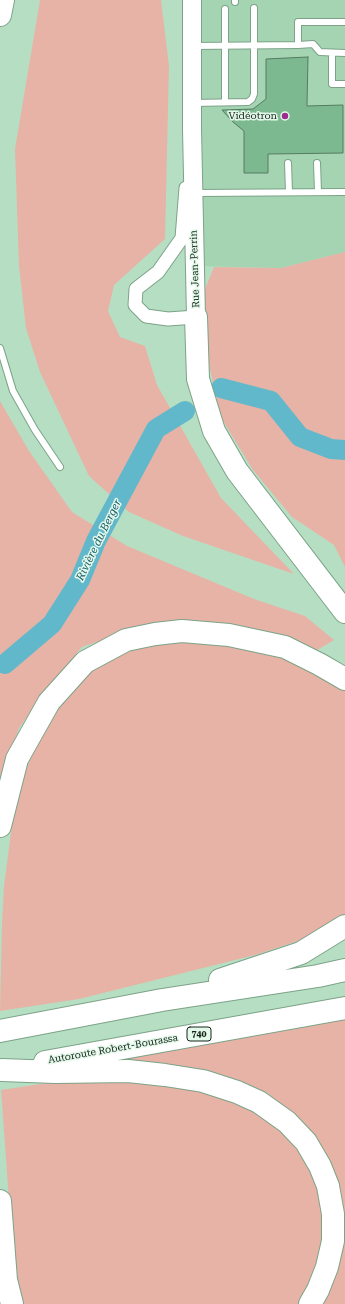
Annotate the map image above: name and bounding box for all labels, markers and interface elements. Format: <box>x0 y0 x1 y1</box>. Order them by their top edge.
place label: Vidéotron <box>228 110 277 122</box>
marker: Vidéotron <box>280 111 290 121</box>
street label: Rue Jean-Perrin <box>188 230 202 308</box>
water label: Rivière du Berger <box>74 497 124 583</box>
road number: 740 <box>187 1027 211 1041</box>
street label: Autoroute Robert-Bourassa <box>47 1032 179 1066</box>

